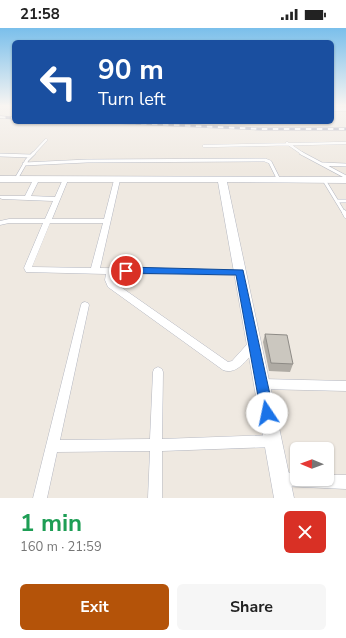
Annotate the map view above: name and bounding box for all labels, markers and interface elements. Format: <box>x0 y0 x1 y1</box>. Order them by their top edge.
text: 21:58 <box>20 4 60 24</box>
text: 90 m <box>98 51 164 89</box>
icon: left <box>32 56 84 108</box>
text: Turn left <box>98 87 166 111</box>
pin <box>109 254 143 288</box>
icon: arrive <box>115 260 137 282</box>
position arrow <box>246 392 288 434</box>
north arrow <box>290 442 334 486</box>
map controls <box>290 442 334 486</box>
text: 1 min <box>20 507 82 539</box>
button: close <box>284 511 326 553</box>
text: 160 m · 21:59 <box>20 538 102 556</box>
button: Exit <box>20 584 169 630</box>
button: Share <box>177 584 326 630</box>

